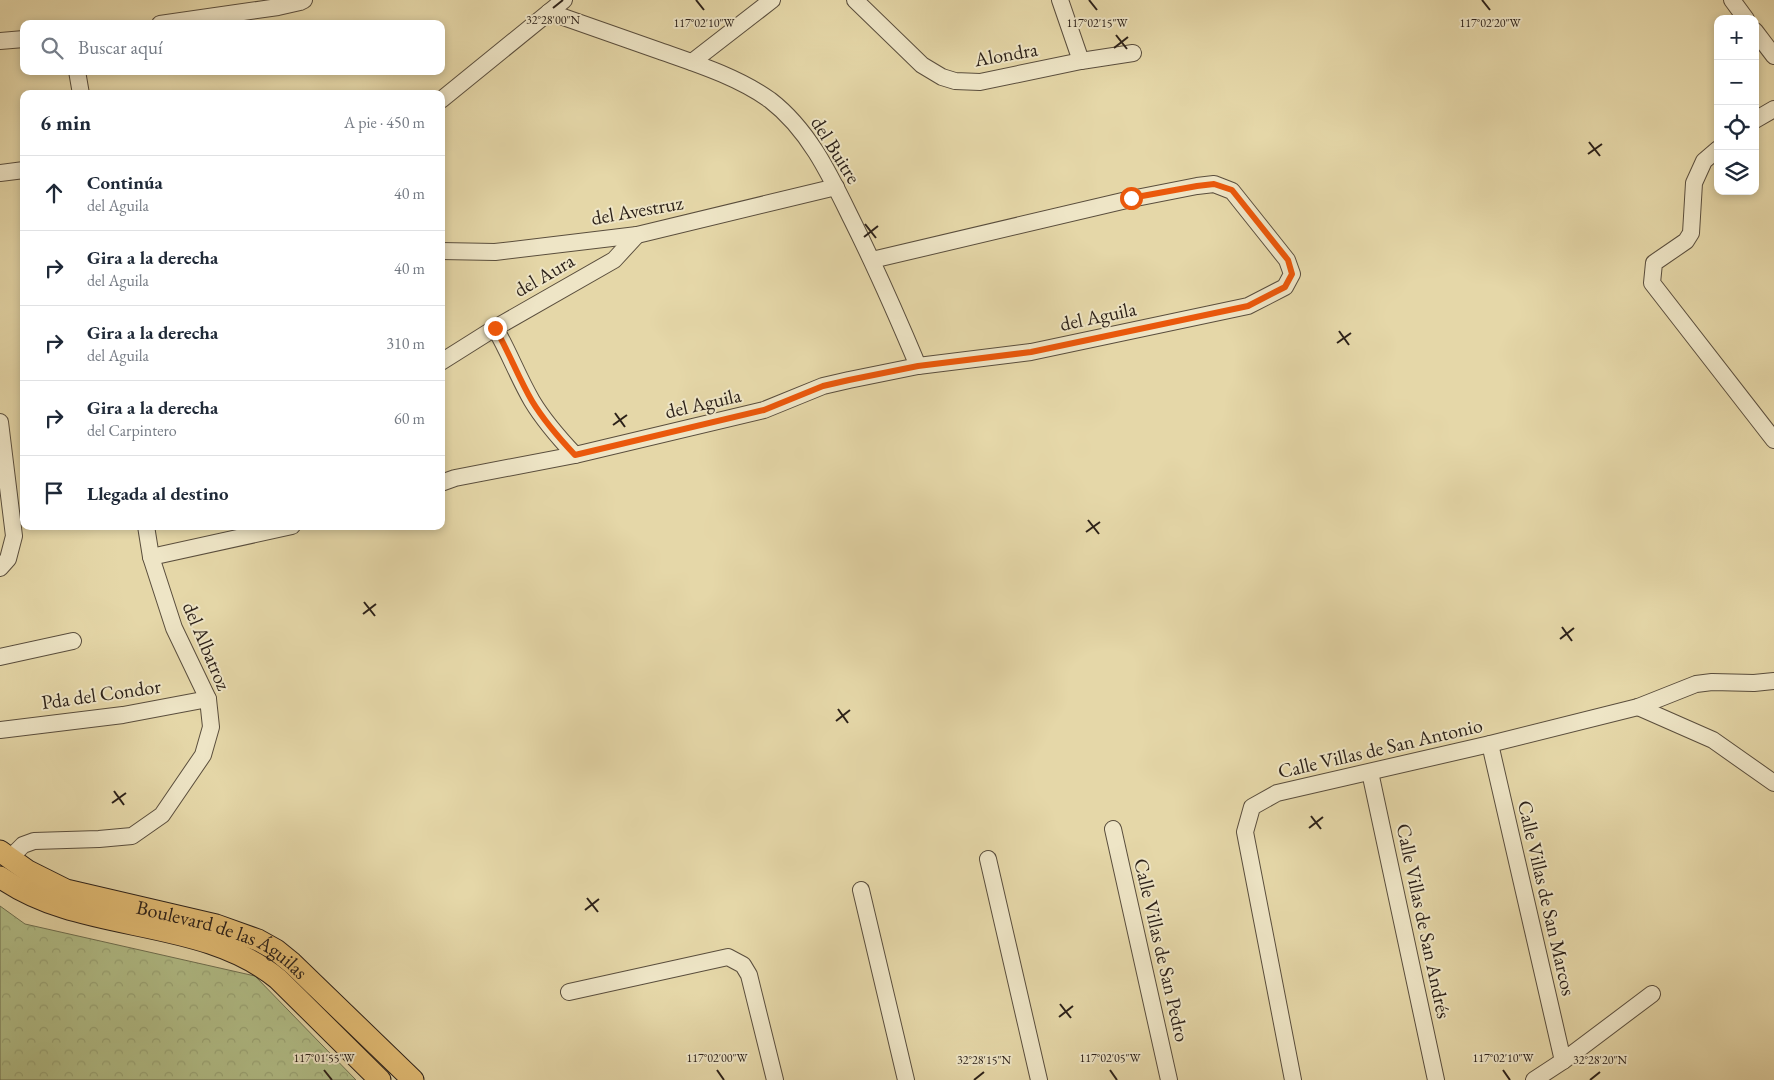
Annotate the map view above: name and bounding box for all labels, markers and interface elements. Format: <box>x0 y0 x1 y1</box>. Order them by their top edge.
text: 32°28'00"N <box>526 12 580 28</box>
text: 117°02'10"W <box>673 15 736 31</box>
text: 117°02'15"W <box>1066 15 1129 31</box>
text: 117°02'20"W <box>1459 15 1522 31</box>
map controls <box>1714 15 1759 195</box>
button: + <box>1714 15 1759 60</box>
search box <box>20 20 445 75</box>
icon: search <box>38 34 66 62</box>
text: Buscar aquí <box>78 35 163 60</box>
street label: Alondra <box>971 36 1040 73</box>
button: − <box>1714 60 1759 105</box>
button: locate <box>1714 105 1759 150</box>
text: 6 min <box>40 109 91 136</box>
street label: del Buitre <box>805 111 867 189</box>
text: A pie · 450 m <box>344 112 425 133</box>
button: layers <box>1714 150 1759 195</box>
text: Continúa <box>87 170 163 195</box>
icon: ahead <box>40 179 68 207</box>
text: 40 m <box>394 183 425 204</box>
route start <box>1120 187 1143 210</box>
street label: del Avestruz <box>589 189 685 231</box>
text: del Aguila <box>87 195 149 216</box>
text: Gira a la derecha <box>87 245 218 270</box>
street label: del Aura <box>509 247 579 303</box>
icon: right <box>40 254 68 282</box>
text: 40 m <box>394 258 425 279</box>
text: del Aguila <box>87 270 149 291</box>
street label: del Aguila <box>1057 295 1139 337</box>
route end <box>484 317 507 340</box>
text: Gira a la derecha <box>87 320 218 345</box>
icon: right <box>40 329 68 357</box>
text: 310 m <box>386 333 425 354</box>
text: del Aguila <box>87 345 149 366</box>
street label: del Aguila <box>662 382 744 424</box>
text: Gira a la derecha <box>87 395 218 420</box>
icon: right <box>40 404 68 432</box>
text: 60 m <box>394 408 425 429</box>
text: del Carpintero <box>87 420 177 441</box>
icon: arrive <box>40 479 68 507</box>
text: Llegada al destino <box>87 481 229 506</box>
street label: del Albatroz <box>177 598 237 694</box>
street label: Pda del Condor <box>40 673 163 715</box>
street label: Calle Villas de San Antonio <box>1275 712 1485 784</box>
street label: Calle Villas de San Marcos <box>1512 798 1582 998</box>
street label: Calle Villas de San Andrés <box>1391 821 1457 1021</box>
street label: Calle Villas de San Pedro <box>1128 856 1196 1044</box>
street label: Boulevard de las Águilas <box>134 894 314 985</box>
text: 117°01'55"W <box>293 1050 356 1066</box>
text: 117°02'00"W <box>686 1050 749 1066</box>
text: 117°02'05"W <box>1079 1050 1142 1066</box>
text: 117°02'10"W <box>1472 1050 1535 1066</box>
text: 32°28'15"N <box>957 1052 1011 1068</box>
text: 32°28'20"N <box>1573 1052 1627 1068</box>

